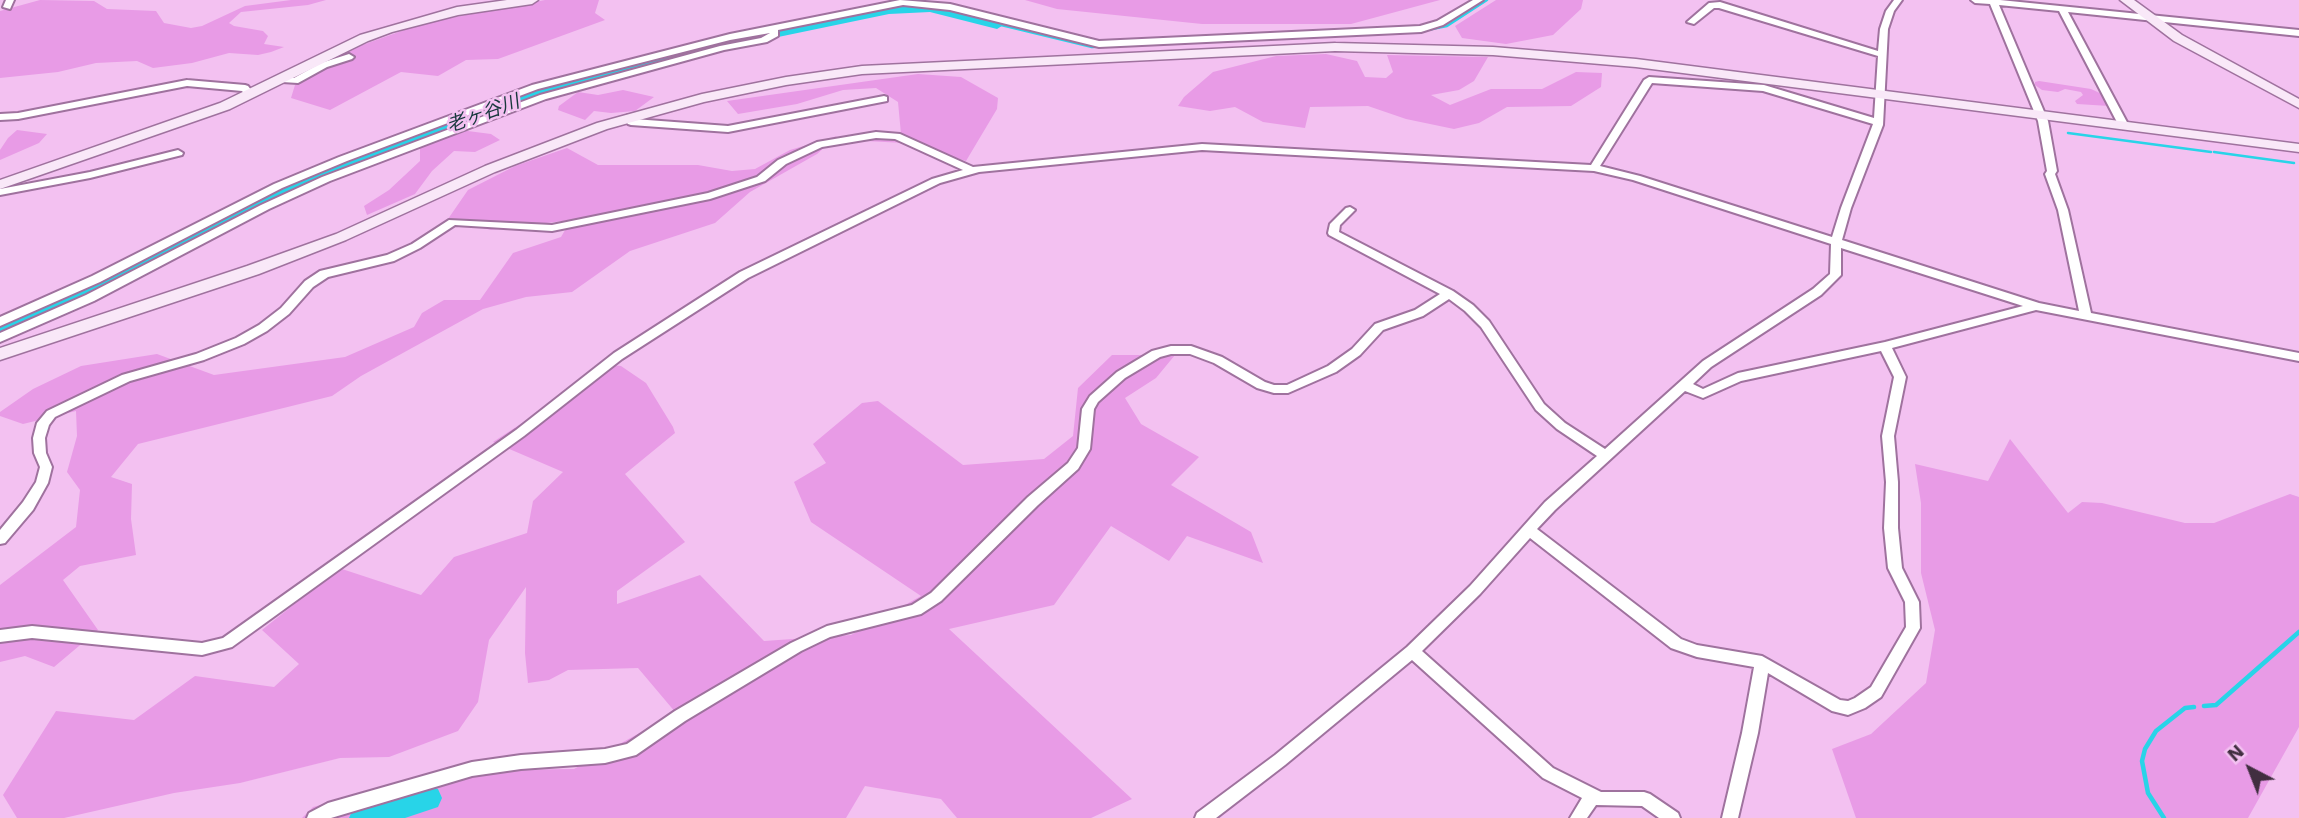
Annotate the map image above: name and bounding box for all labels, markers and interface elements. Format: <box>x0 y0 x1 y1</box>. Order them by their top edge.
water label: 老ヶ谷川 <box>443 90 523 138</box>
north arrow <box>2215 734 2285 804</box>
text: N <box>2223 740 2249 766</box>

